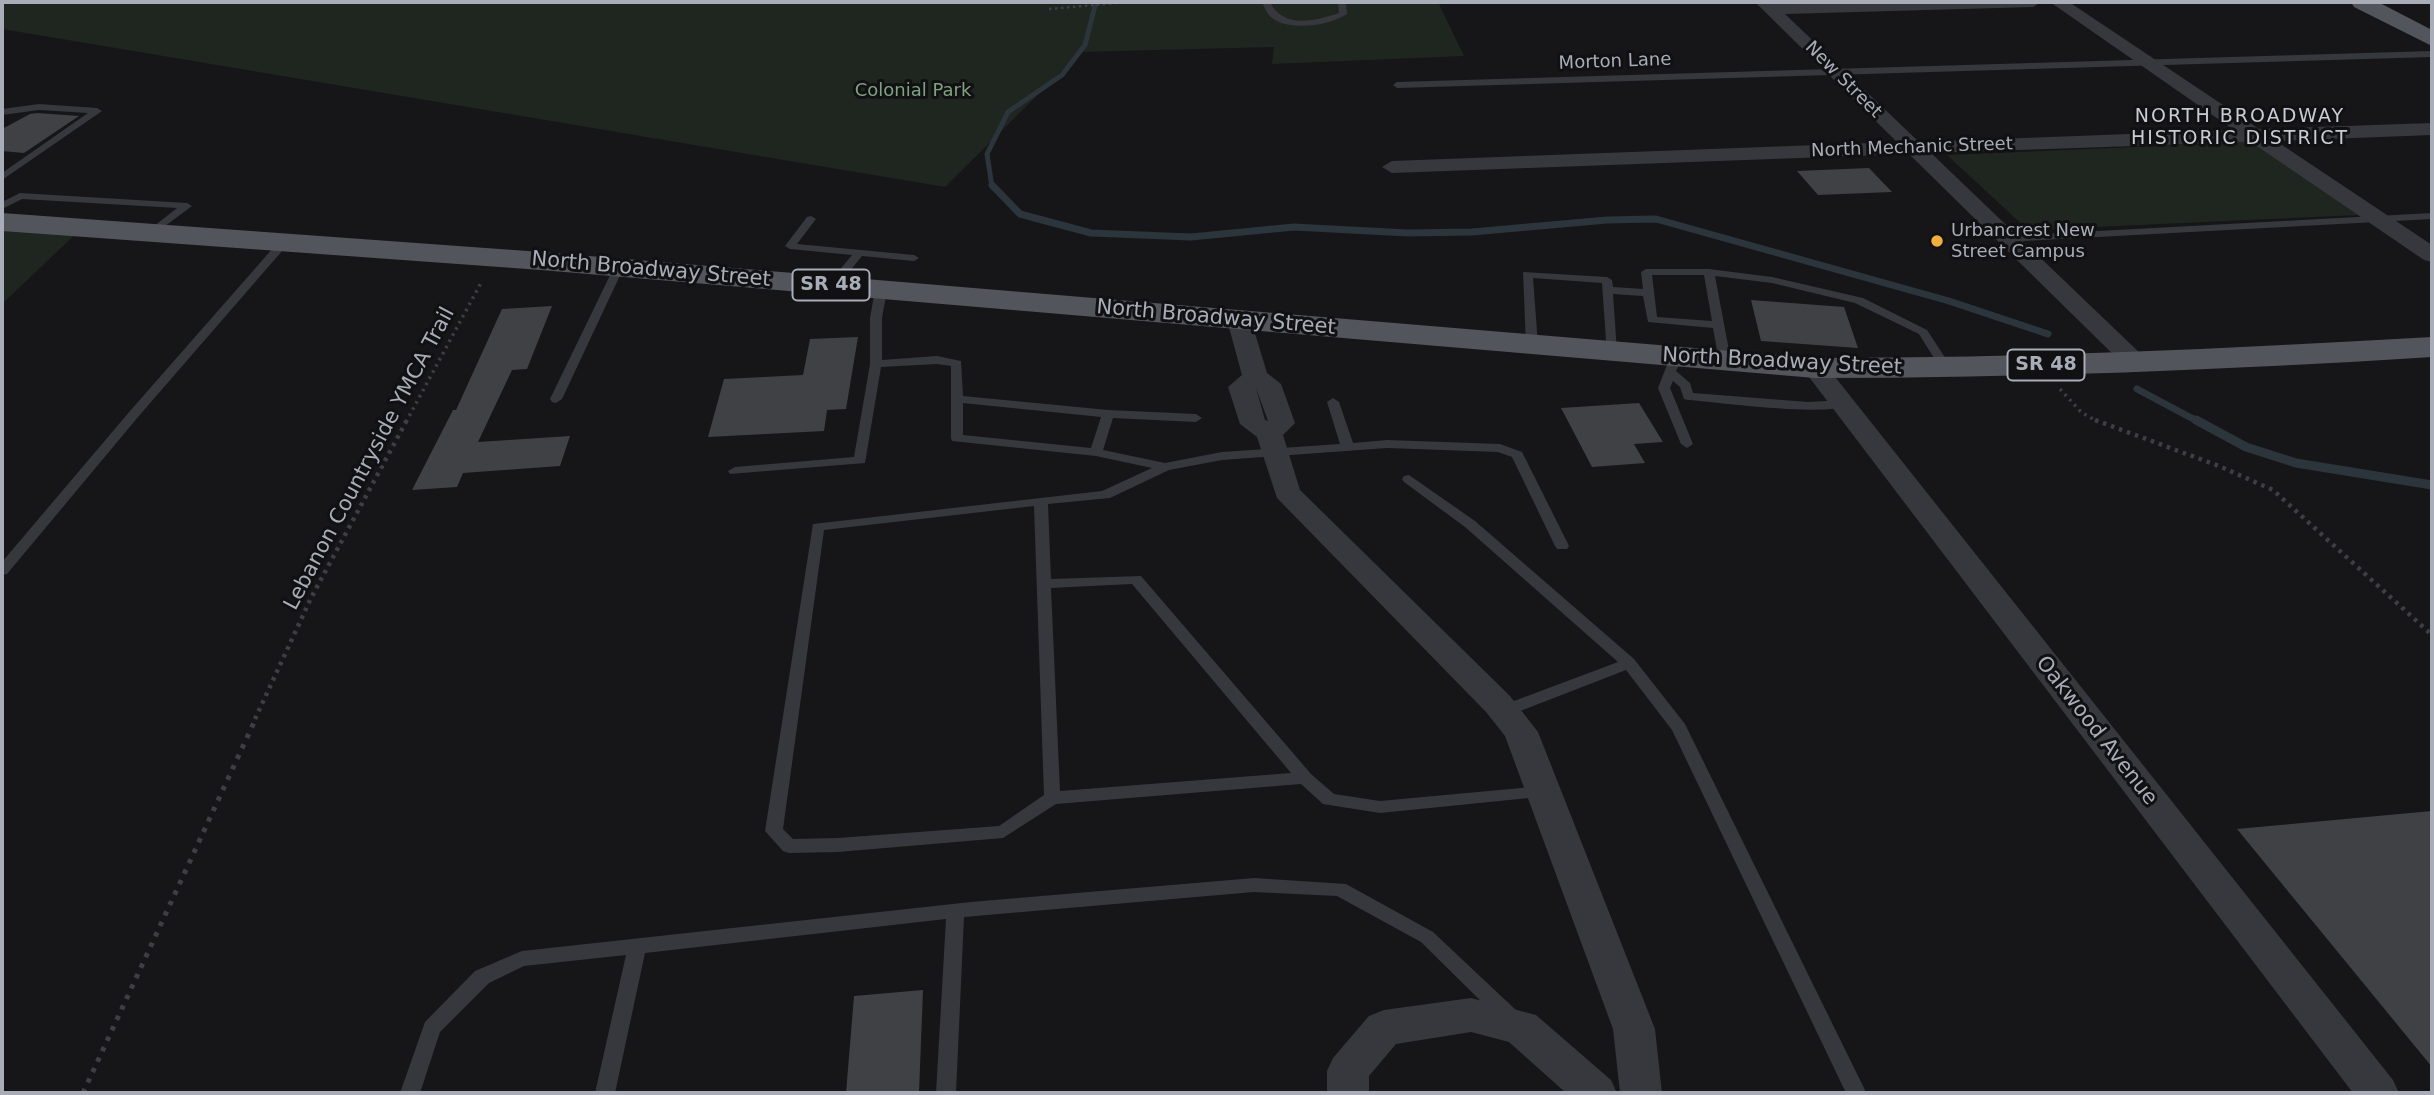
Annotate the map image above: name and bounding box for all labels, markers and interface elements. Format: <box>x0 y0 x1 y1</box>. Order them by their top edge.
street label: New Street <box>1800 37 1886 123</box>
street label: Morton Lane <box>1558 49 1672 75</box>
park label: Colonial Park <box>855 80 971 102</box>
district label: NORTH BROADWAY HISTORIC DISTRICT <box>2133 106 2347 150</box>
street label: North Mechanic Street <box>1811 134 2013 162</box>
place label: Urbancrest New Street Campus <box>1951 220 2095 262</box>
marker: Urbancrest New Street Campus <box>1929 233 1945 249</box>
street label: North Broadway Street <box>530 247 772 293</box>
road number: SR 48 <box>792 270 870 300</box>
street label: North Broadway Street <box>1095 295 1337 341</box>
street label: Lebanon Countryside YMCA Trail <box>279 303 461 615</box>
street label: North Broadway Street <box>1662 343 1902 381</box>
road number: SR 48 <box>2008 350 2084 380</box>
street label: Oakwood Avenue <box>2030 651 2162 811</box>

